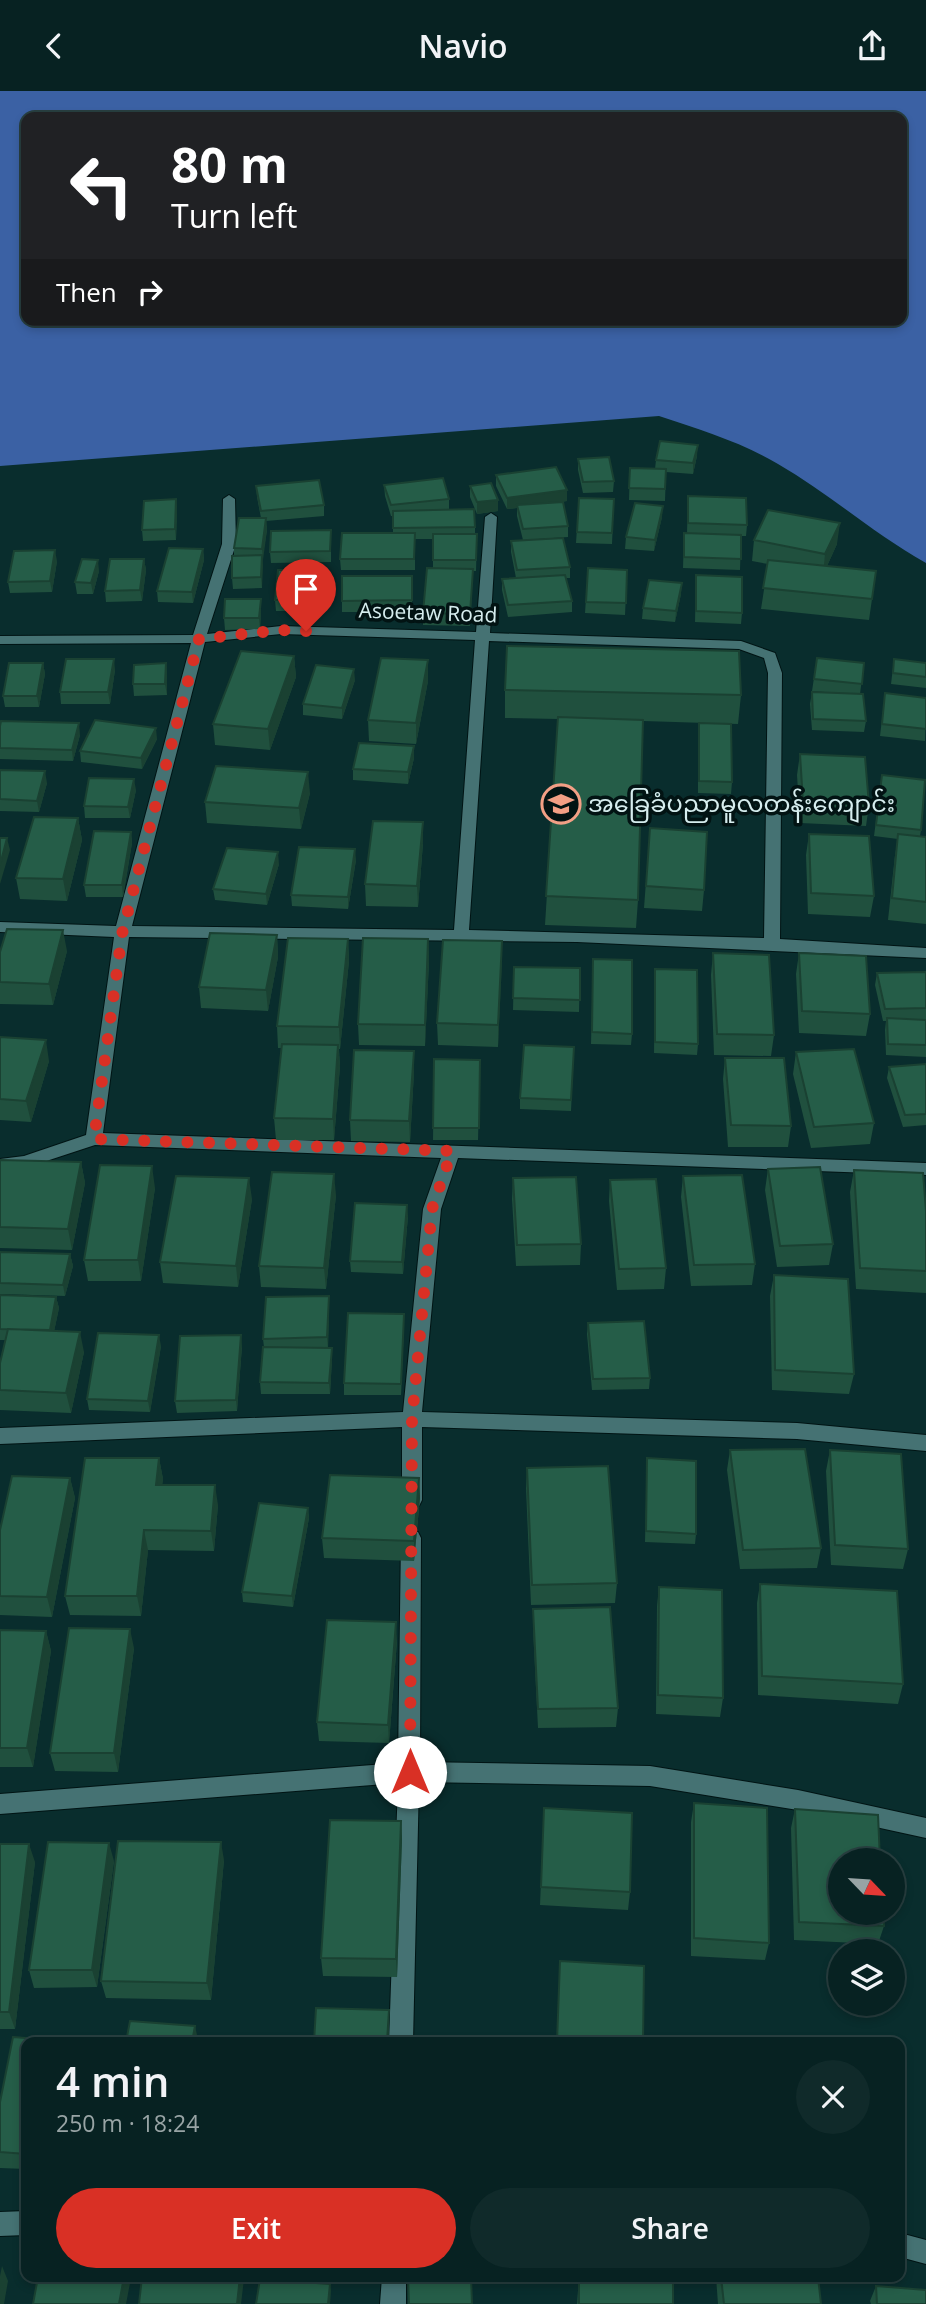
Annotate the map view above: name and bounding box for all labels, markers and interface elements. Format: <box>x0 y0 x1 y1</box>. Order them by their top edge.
text: Navio <box>418 24 508 67</box>
icon: back <box>35 27 73 65</box>
icon: share <box>853 27 891 65</box>
text: 80 m <box>171 131 288 197</box>
icon: left <box>56 140 147 231</box>
text: Turn left <box>171 194 297 237</box>
icon: right <box>131 273 169 311</box>
text: Then <box>56 274 117 310</box>
pin <box>276 559 336 631</box>
icon: arrive <box>287 570 325 608</box>
street label: Asoetaw Road <box>358 596 498 628</box>
school or university icon: အခြေခံပညာမူလတန်းကျောင်း <box>540 783 582 825</box>
place label: အခြေခံပညာမူလတန်းကျောင်း <box>588 786 895 823</box>
position arrow <box>373 1735 447 1809</box>
north arrow <box>828 1848 905 1925</box>
map controls <box>828 1848 905 2016</box>
button: layers <box>828 1939 905 2016</box>
text: 4 min <box>56 2052 169 2109</box>
button: close <box>796 2060 870 2134</box>
text: 250 m · 18:24 <box>56 2107 199 2139</box>
button: Exit <box>56 2188 456 2268</box>
button: Share <box>470 2188 870 2268</box>

